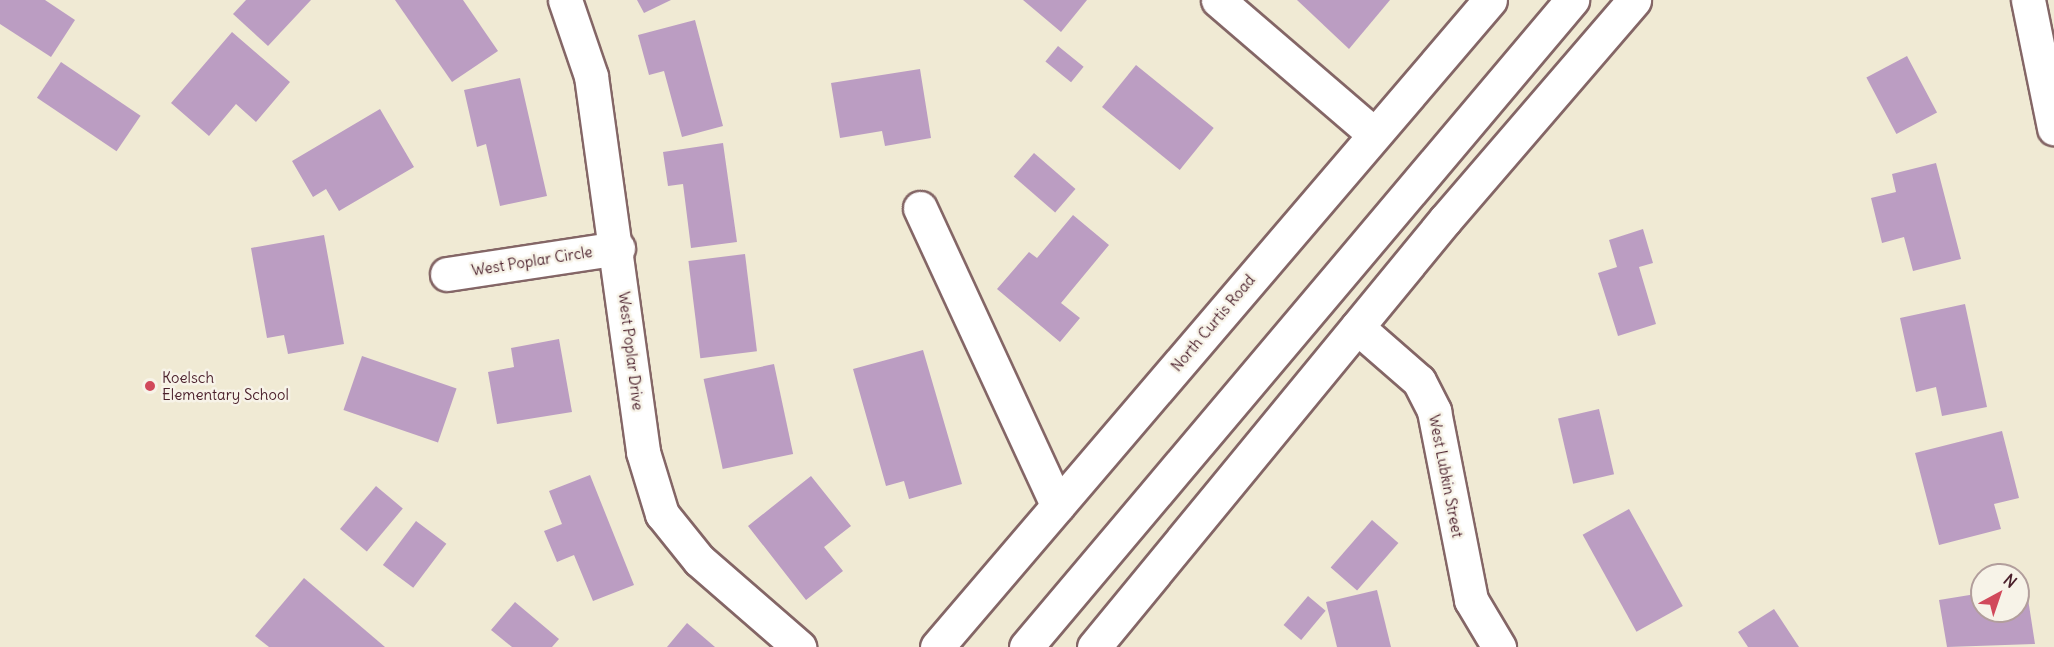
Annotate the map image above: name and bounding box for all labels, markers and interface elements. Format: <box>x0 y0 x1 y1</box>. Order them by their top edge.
street label: West Poplar Circle <box>470 243 594 279</box>
street label: North Curtis Road <box>1167 271 1259 375</box>
street label: West Poplar Drive <box>615 291 647 411</box>
place label: Koelsch Elementary School <box>162 368 289 403</box>
marker: Koelsch Elementary School <box>143 379 157 393</box>
street label: West Lubkin Street <box>1425 413 1467 539</box>
north arrow <box>1970 563 2030 623</box>
text: N <box>2000 570 2021 592</box>

